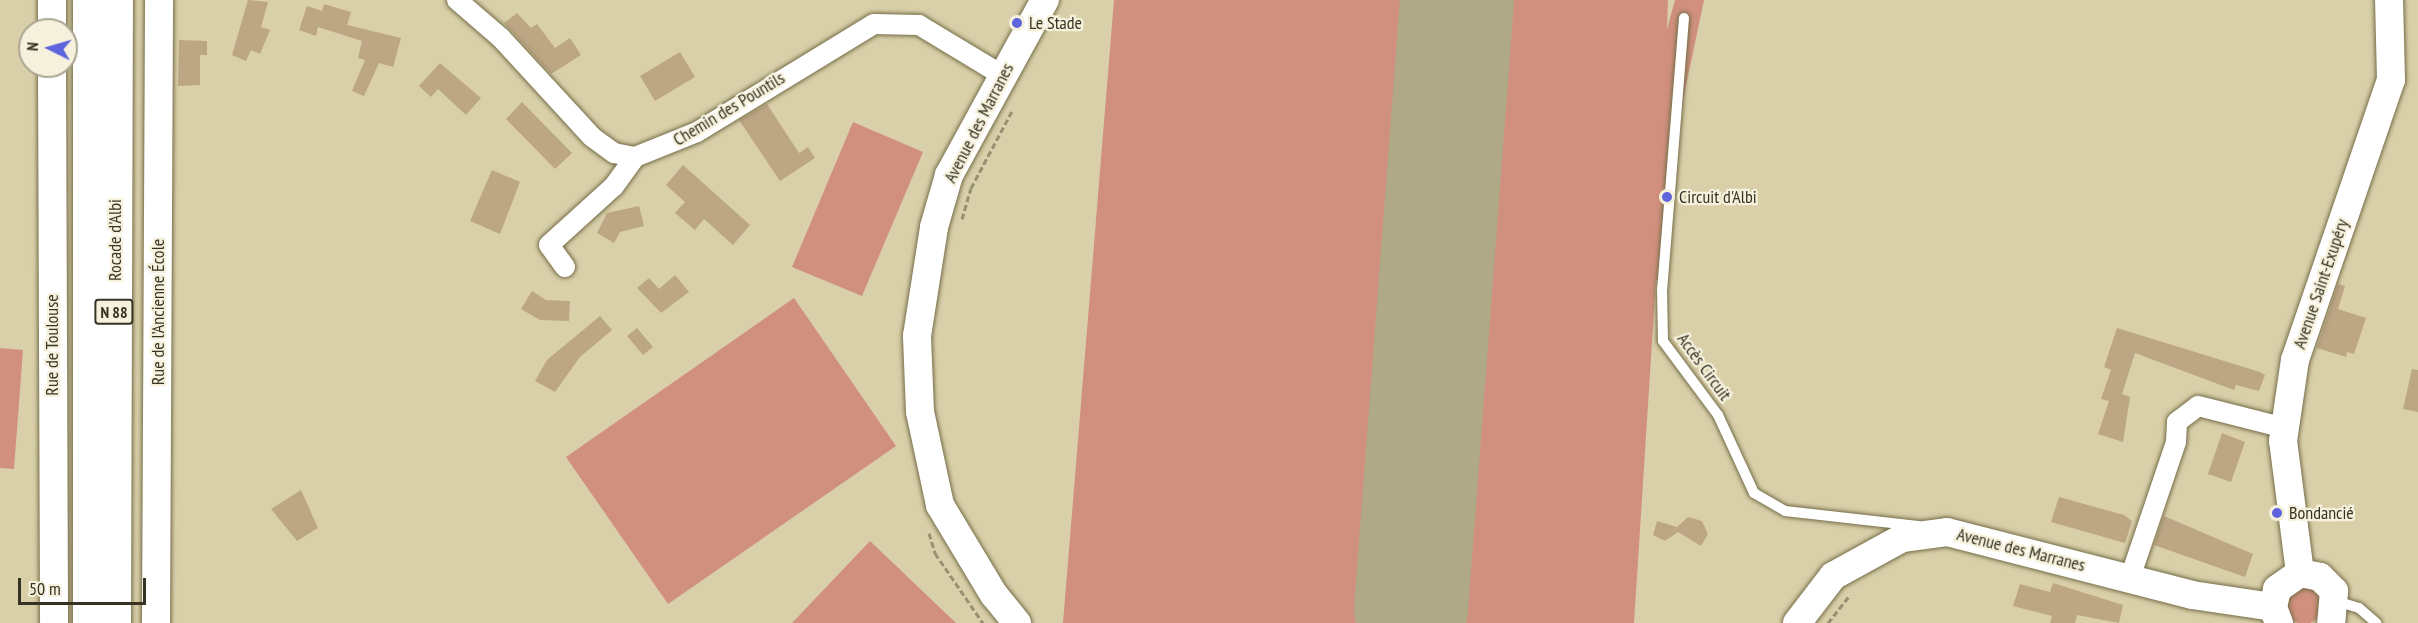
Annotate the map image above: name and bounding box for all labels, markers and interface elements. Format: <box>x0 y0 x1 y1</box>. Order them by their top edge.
place label: Le Stade <box>1029 12 1082 34</box>
marker: Le Stade <box>1010 16 1024 30</box>
north arrow <box>18 18 78 78</box>
text: N <box>22 41 42 52</box>
street label: Avenue des Marranes <box>940 59 1018 187</box>
street label: Chemin des Pountils <box>669 67 789 151</box>
place label: Circuit d'Albi <box>1679 186 1757 208</box>
marker: Circuit d'Albi <box>1660 190 1674 204</box>
street label: Rocade d'Albi <box>104 199 126 281</box>
street label: Avenue Saint-Exupéry <box>2289 216 2353 352</box>
street label: Rue de l’Ancienne École <box>147 239 169 385</box>
street label: Rue de Toulouse <box>41 294 63 396</box>
road number: N 88 <box>93 299 135 325</box>
street label: Accès Circuit <box>1672 329 1736 405</box>
place label: Bondancié <box>2289 502 2354 524</box>
marker: Bondancié <box>2270 506 2284 520</box>
street label: Avenue des Marranes <box>1955 524 2087 576</box>
scale bar <box>21 566 148 604</box>
text: 50 m <box>29 577 61 600</box>

